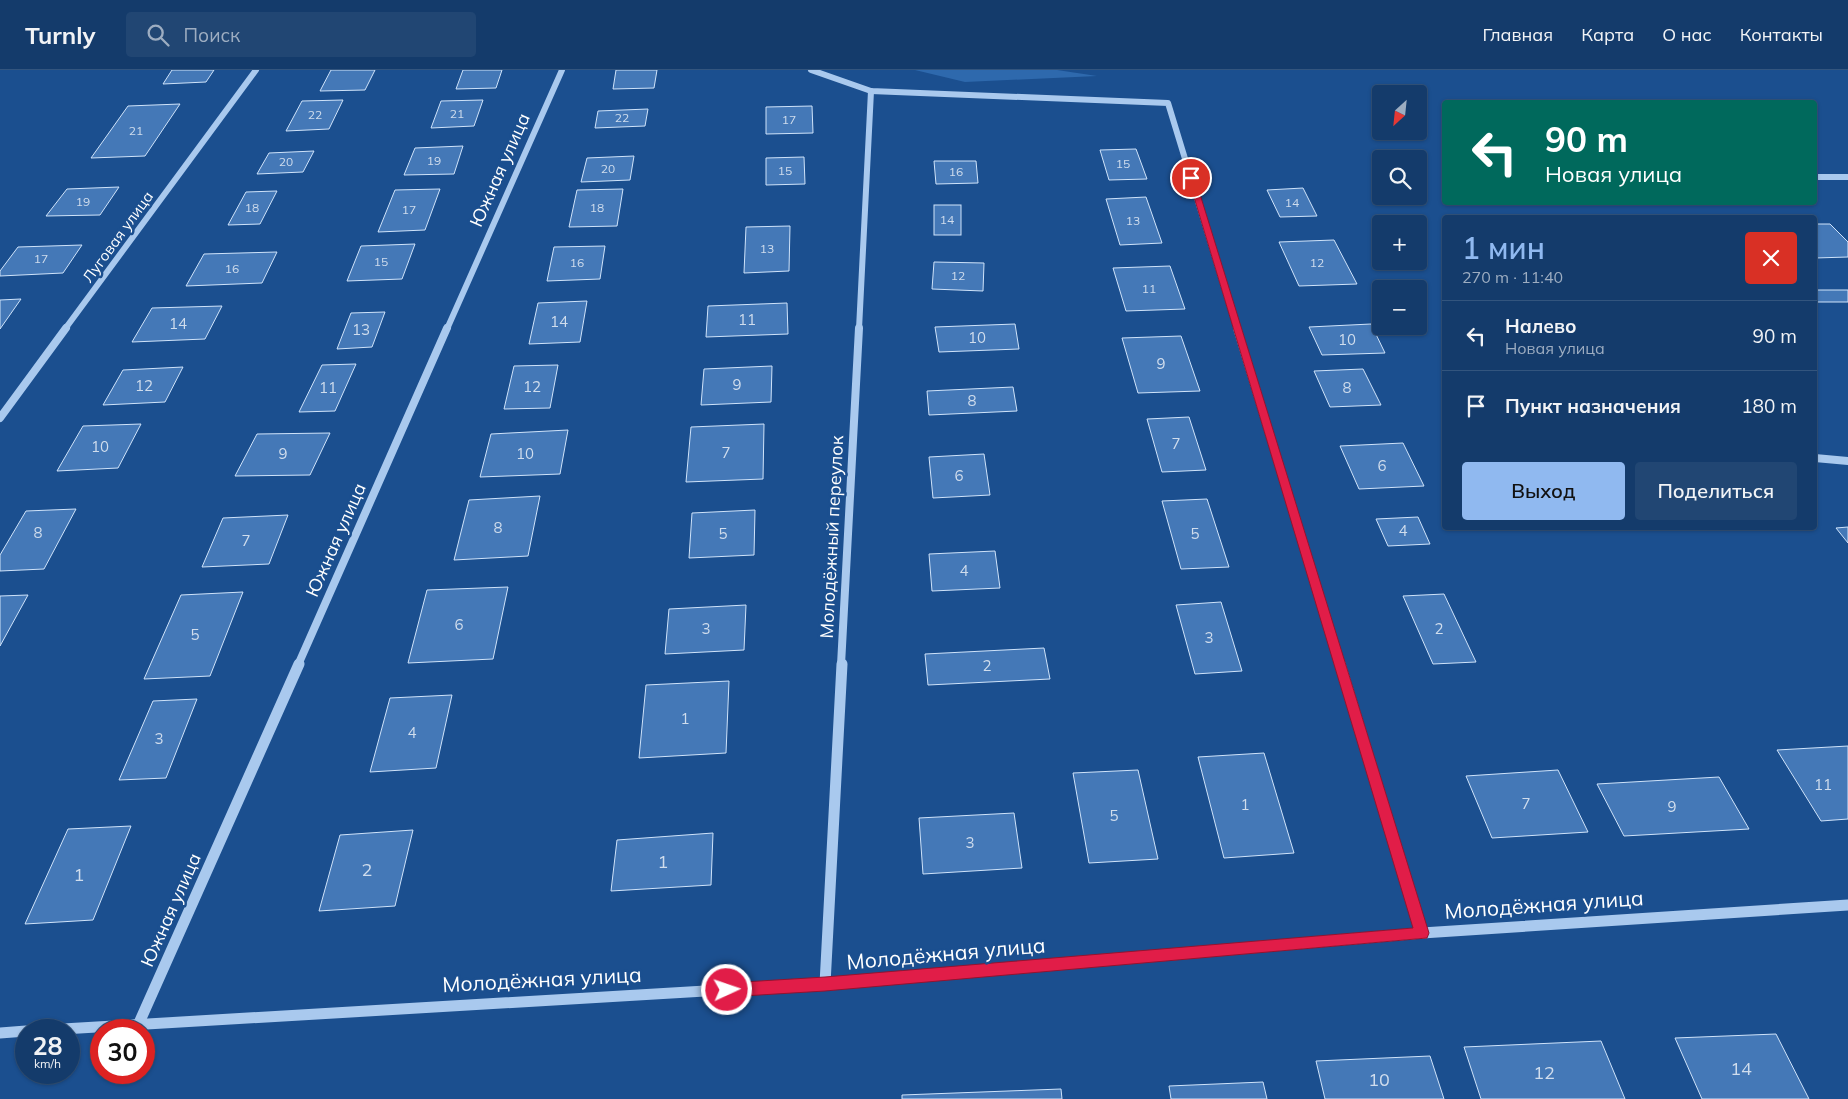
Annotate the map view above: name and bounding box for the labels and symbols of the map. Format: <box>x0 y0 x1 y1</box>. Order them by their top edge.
north arrow <box>1372 85 1428 140</box>
house number: 21 <box>450 106 464 121</box>
house number: 22 <box>308 107 322 122</box>
street label: Южная улица <box>464 109 535 230</box>
house number: 22 <box>615 110 629 125</box>
house number: 17 <box>782 112 796 127</box>
house number: 21 <box>129 123 143 138</box>
house number: 19 <box>427 153 441 168</box>
house number: 20 <box>279 154 293 169</box>
house number: 15 <box>1116 156 1130 171</box>
pin <box>1170 157 1212 199</box>
house number: 20 <box>601 161 615 176</box>
house number: 15 <box>778 163 792 178</box>
house number: 16 <box>949 164 963 179</box>
street label: Луговая улица <box>78 187 157 286</box>
house number: 19 <box>76 194 90 209</box>
house number: 14 <box>1285 195 1299 210</box>
house number: 18 <box>245 200 259 215</box>
house number: 18 <box>590 200 604 215</box>
house number: 17 <box>402 202 416 217</box>
house number: 14 <box>940 212 954 227</box>
house number: 13 <box>1126 213 1140 228</box>
house number: 13 <box>760 241 774 256</box>
house number: 17 <box>34 251 48 266</box>
house number: 15 <box>374 254 388 269</box>
house number: 16 <box>570 255 584 270</box>
house number: 12 <box>1310 255 1324 270</box>
house number: 16 <box>225 261 239 276</box>
house number: 12 <box>951 268 965 283</box>
house number: 11 <box>1142 281 1156 296</box>
house number: 11 <box>738 310 756 329</box>
house number: 14 <box>550 312 568 331</box>
house number: 14 <box>169 314 187 333</box>
house number: 13 <box>352 320 370 339</box>
house number: 10 <box>968 328 986 347</box>
house number: 10 <box>1338 330 1356 349</box>
house number: 9 <box>1156 354 1166 373</box>
house number: 9 <box>732 375 742 394</box>
house number: 12 <box>135 376 153 395</box>
house number: 12 <box>523 377 541 396</box>
house number: 11 <box>319 378 337 397</box>
house number: 8 <box>1342 378 1352 397</box>
house number: 8 <box>967 391 977 410</box>
house number: 7 <box>1171 434 1181 453</box>
street label: Молодёжный переулок <box>815 435 848 639</box>
house number: 10 <box>91 437 109 456</box>
house number: 7 <box>721 443 731 462</box>
house number: 9 <box>278 444 288 463</box>
house number: 10 <box>516 444 534 463</box>
house number: 6 <box>1377 456 1387 475</box>
house number: 6 <box>954 466 964 485</box>
street label: Южная улица <box>300 479 371 600</box>
house number: 8 <box>493 518 503 537</box>
house number: 4 <box>1398 521 1408 540</box>
house number: 8 <box>33 523 43 542</box>
house number: 5 <box>718 524 728 543</box>
house number: 5 <box>1190 524 1200 543</box>
house number: 7 <box>241 531 251 550</box>
house number: 4 <box>959 561 969 580</box>
house number: 6 <box>454 615 464 634</box>
house number: 3 <box>701 619 711 638</box>
house number: 2 <box>1434 619 1444 638</box>
house number: 5 <box>190 625 200 644</box>
house number: 3 <box>1204 628 1214 647</box>
house number: 2 <box>982 656 992 675</box>
house number: 1 <box>680 709 690 728</box>
house number: 4 <box>407 723 417 742</box>
house number: 3 <box>154 729 164 748</box>
house number: 11 <box>1814 775 1832 794</box>
house number: 7 <box>1521 794 1531 813</box>
house number: 1 <box>1240 795 1250 814</box>
house number: 9 <box>1667 797 1677 816</box>
house number: 5 <box>1109 806 1119 825</box>
house number: 3 <box>965 833 975 852</box>
street label: Южная улица <box>135 849 206 970</box>
house number: 1 <box>658 850 668 873</box>
house number: 2 <box>362 858 372 881</box>
house number: 1 <box>74 863 84 886</box>
street label: Молодёжная улица <box>1444 884 1644 924</box>
street label: Молодёжная улица <box>845 931 1046 975</box>
street label: Молодёжная улица <box>442 961 642 997</box>
position arrow <box>700 963 752 1015</box>
speed limit sign: 30 <box>90 1019 155 1084</box>
house number: 14 <box>1730 1057 1752 1080</box>
house number: 12 <box>1533 1061 1555 1084</box>
house number: 10 <box>1368 1068 1390 1091</box>

